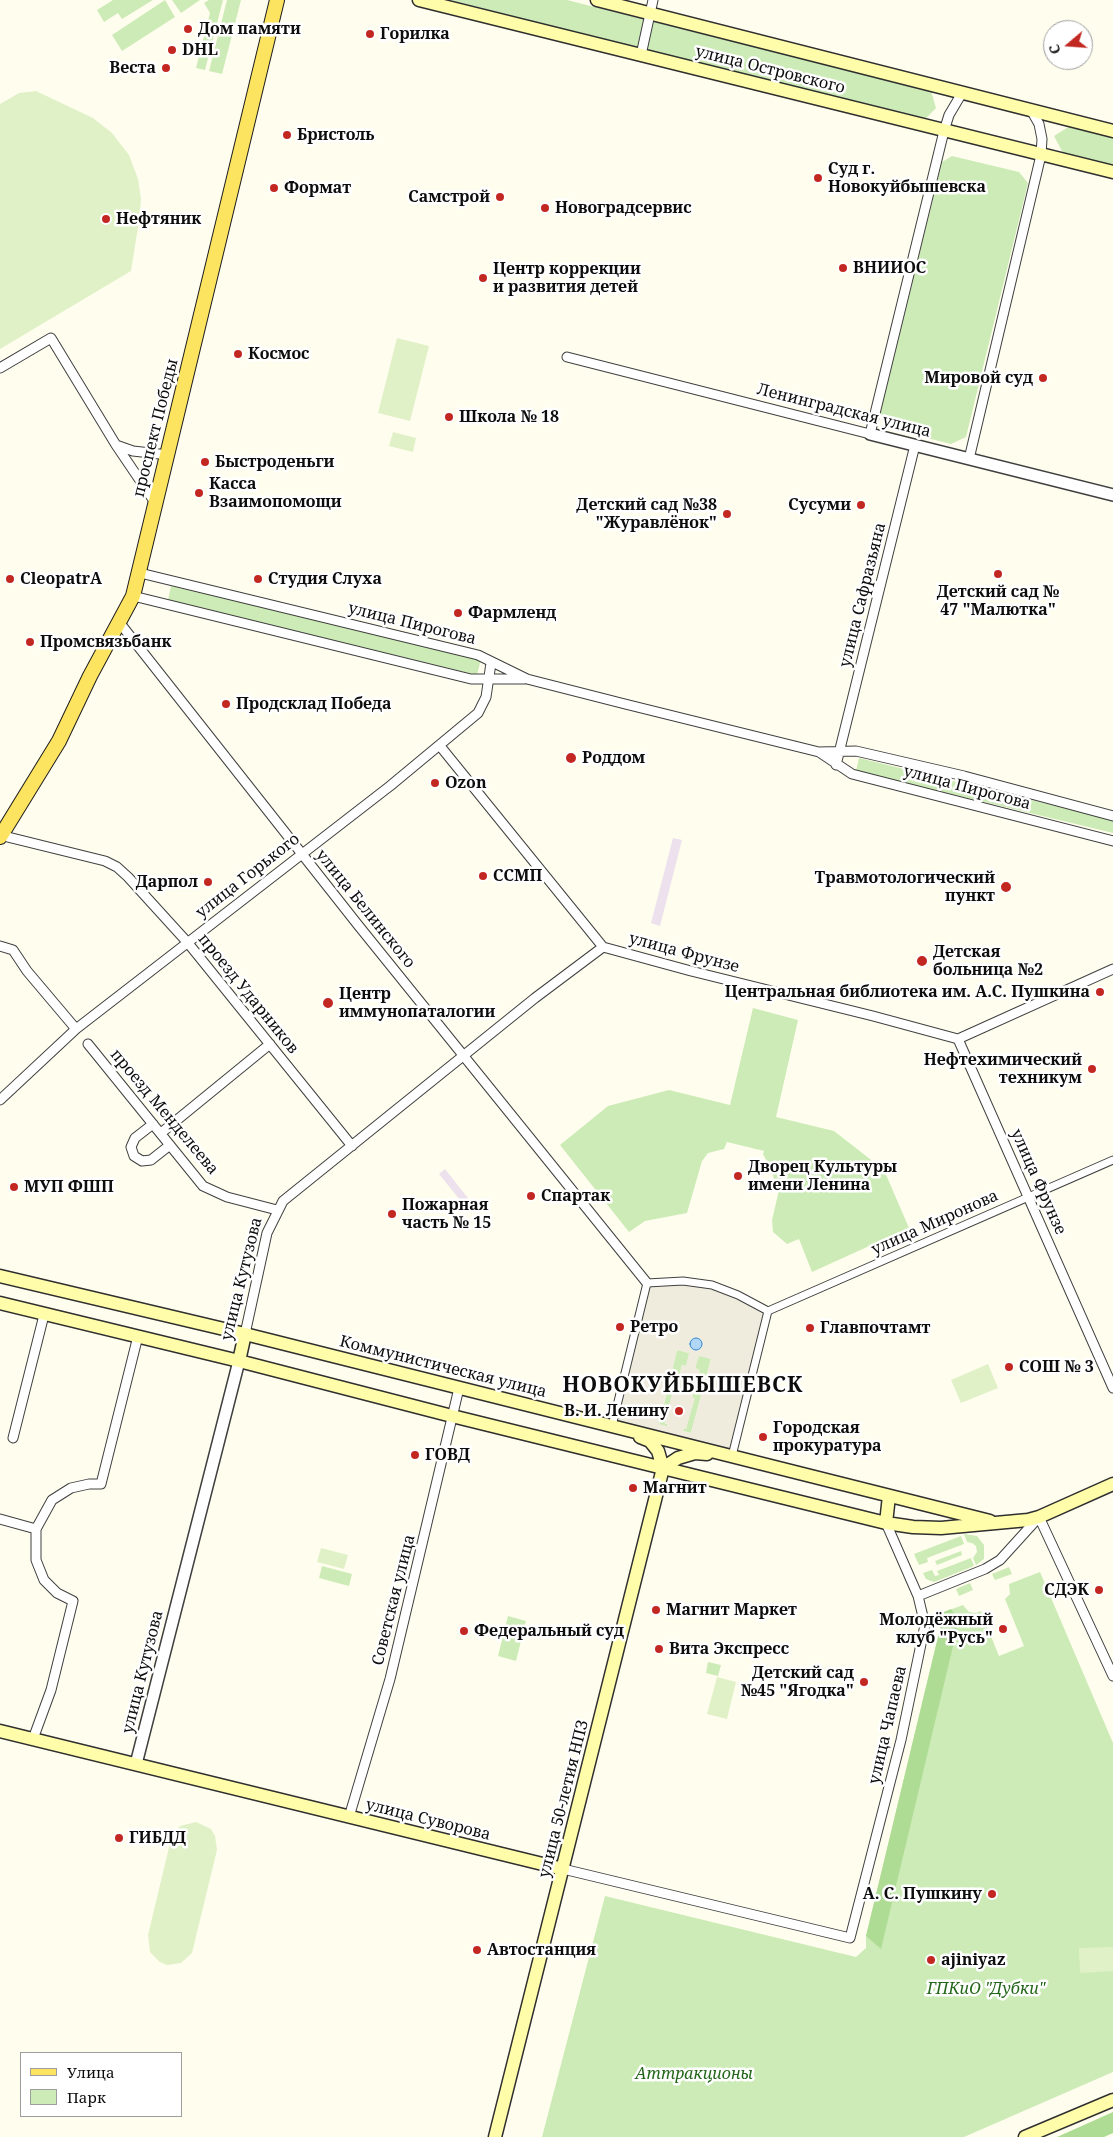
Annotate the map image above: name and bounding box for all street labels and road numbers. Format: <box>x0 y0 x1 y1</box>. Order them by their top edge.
street label: улица Островского <box>693 42 847 98</box>
street label: проспект Победы <box>130 357 182 499</box>
street label: Ленинградская улица <box>755 380 933 442</box>
street label: улица Сафразьяна <box>836 521 890 669</box>
street label: улица Пирогова <box>346 599 478 649</box>
street label: улица Пирогова <box>901 762 1033 814</box>
street label: улица Горького <box>192 830 304 922</box>
street label: улица Белинского <box>311 846 419 972</box>
street label: улица Фрунзе <box>627 929 741 977</box>
street label: проезд Ударников <box>194 930 302 1058</box>
street label: проезд Менделеева <box>106 1045 222 1179</box>
street label: улица Фрунзе <box>1006 1126 1070 1238</box>
street label: улица Миронова <box>869 1186 1001 1260</box>
street label: улица Кутузова <box>217 1215 267 1343</box>
street label: Коммунистическая улица <box>338 1332 548 1402</box>
street label: Советская улица <box>368 1533 420 1667</box>
street label: улица Кутузова <box>118 1608 168 1736</box>
street label: улица Чапаева <box>865 1664 911 1786</box>
street label: улица 50-летия НПЗ <box>535 1718 593 1880</box>
street label: улица Суворова <box>364 1795 492 1845</box>

